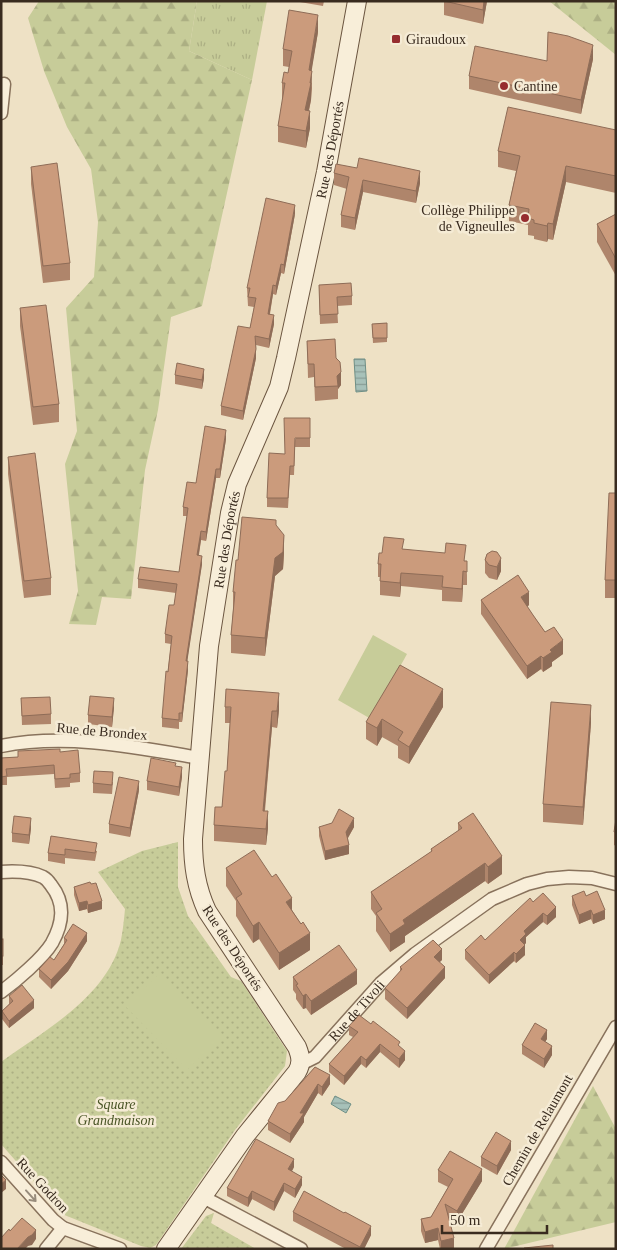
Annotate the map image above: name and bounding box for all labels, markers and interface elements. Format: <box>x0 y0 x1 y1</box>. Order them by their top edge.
place label: Giraudoux <box>406 32 466 47</box>
marker: Giraudoux <box>390 33 402 45</box>
place label: Cantine <box>514 79 558 94</box>
marker: Cantine <box>498 80 510 92</box>
street label: Rue des Déportés <box>314 100 347 200</box>
place label: Collège Philippe de Vigneulles <box>421 203 515 234</box>
marker: Collège Philippe de Vigneulles <box>519 212 531 224</box>
street label: Rue des Déportés <box>211 489 243 589</box>
street label: Rue de Brondex <box>56 720 148 743</box>
street label: Rue des Déportés <box>199 903 266 994</box>
street label: Rue de Tivoli <box>326 977 388 1044</box>
street label: Chemin de Relaumont <box>499 1072 575 1189</box>
park label: Square Grandmaison <box>77 1097 155 1128</box>
street label: Rue Godron <box>14 1155 72 1216</box>
one-way arrow <box>26 1189 37 1202</box>
scale bar <box>442 1202 547 1234</box>
text: 50 m <box>450 1212 481 1228</box>

